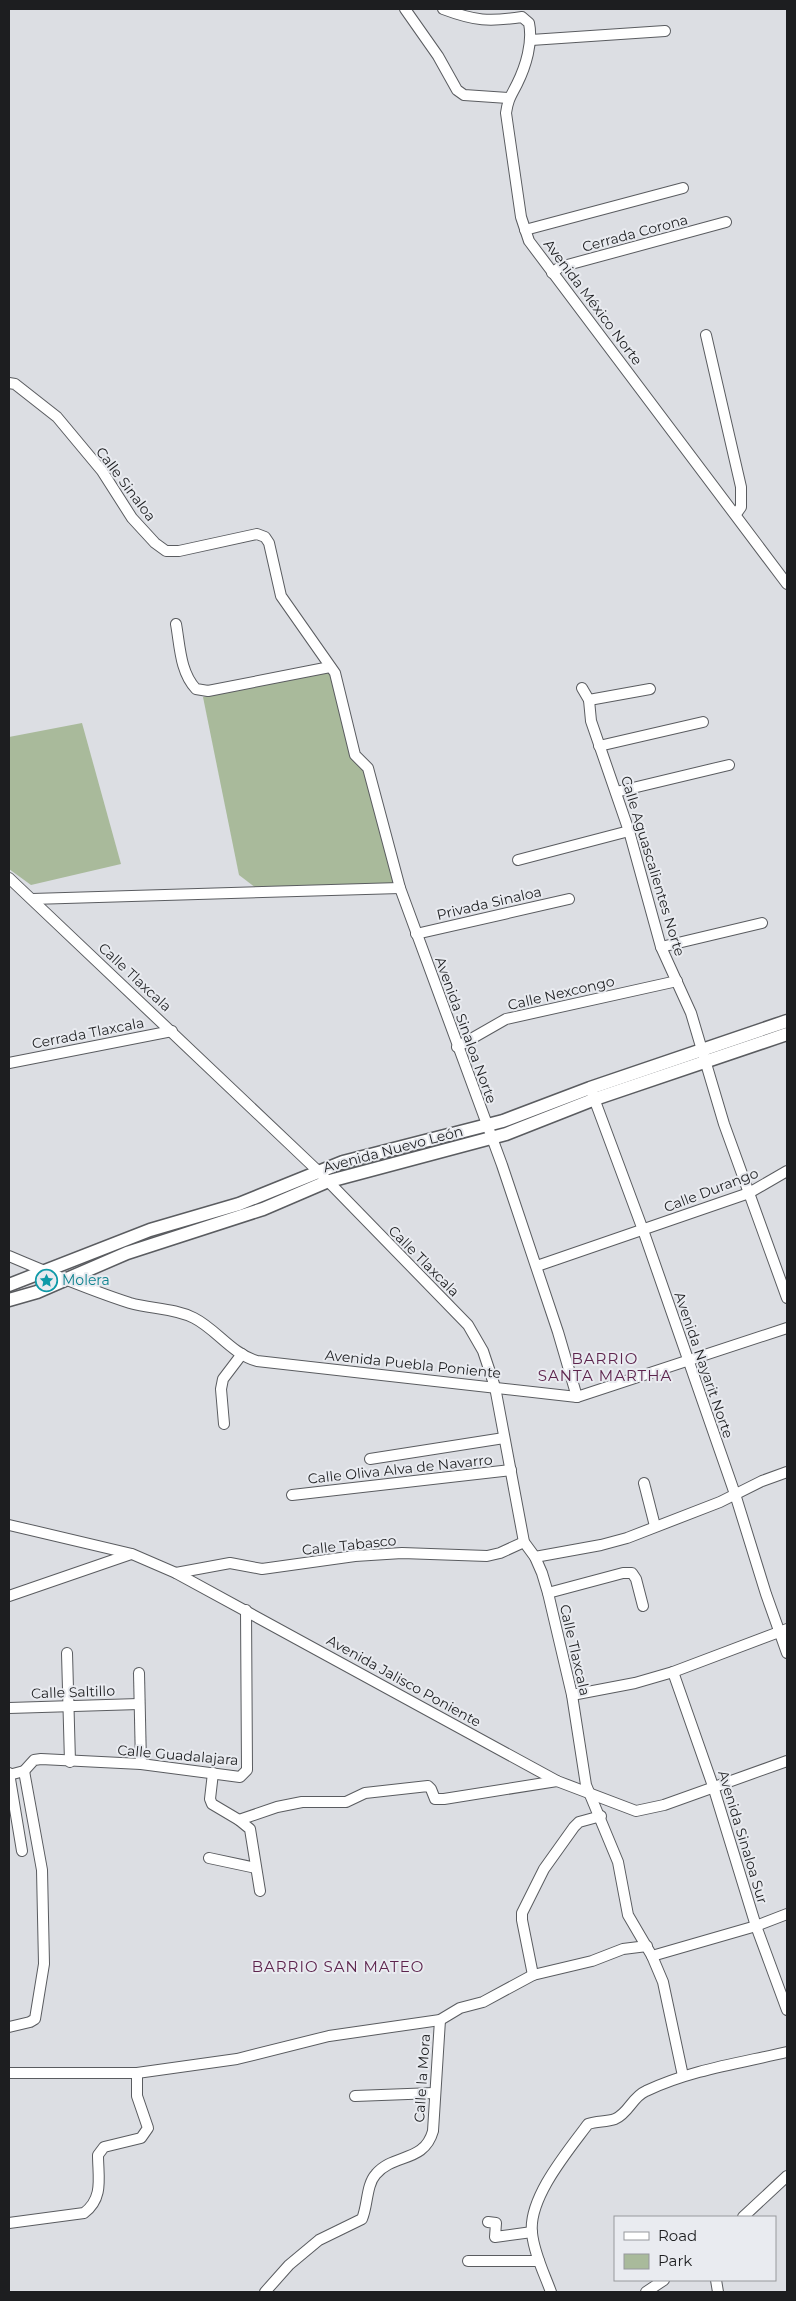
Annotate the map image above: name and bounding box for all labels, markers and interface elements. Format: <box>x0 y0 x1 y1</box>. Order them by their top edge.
street label: Cerrada Corona <box>580 210 690 256</box>
street label: Avenida México Norte <box>540 235 646 369</box>
street label: Calle Sinaloa <box>92 443 160 525</box>
street label: Calle Aguascalientes Norte <box>617 774 689 958</box>
street label: Privada Sinaloa <box>435 882 543 924</box>
street label: Calle Tlaxcala <box>95 939 175 1015</box>
street label: Avenida Sinaloa Norte <box>431 954 501 1106</box>
street label: Calle Nexcongo <box>506 972 616 1014</box>
street label: Cerrada Tlaxcala <box>30 1013 146 1053</box>
street label: Avenida Nuevo León <box>321 1122 465 1176</box>
street label: Calle Durango <box>661 1164 761 1216</box>
street label: Calle Tlaxcala <box>385 1222 463 1300</box>
place icon: Molera <box>34 1268 58 1292</box>
place label: Molera <box>62 1271 110 1289</box>
street label: Avenida Nayarit Norte <box>671 1290 737 1440</box>
street label: Avenida Puebla Poniente <box>324 1346 502 1382</box>
district label: BARRIO SANTA MARTHA <box>538 1349 672 1385</box>
street label: Calle Oliva Alva de Navarro <box>307 1450 494 1488</box>
street label: Calle Tabasco <box>301 1531 397 1559</box>
street label: Calle Tlaxcala <box>556 1603 594 1697</box>
street label: Avenida Jalisco Poniente <box>324 1631 484 1731</box>
street label: Calle Saltillo <box>31 1682 116 1702</box>
street label: Calle Guadalajara <box>117 1741 239 1769</box>
street label: Avenida Sinaloa Sur <box>714 1768 772 1906</box>
district label: BARRIO SAN MATEO <box>252 1957 424 1976</box>
street label: Calle la Mora <box>410 2033 434 2123</box>
legend <box>614 2216 776 2281</box>
text: Road <box>658 2226 697 2245</box>
text: Park <box>658 2251 692 2270</box>

